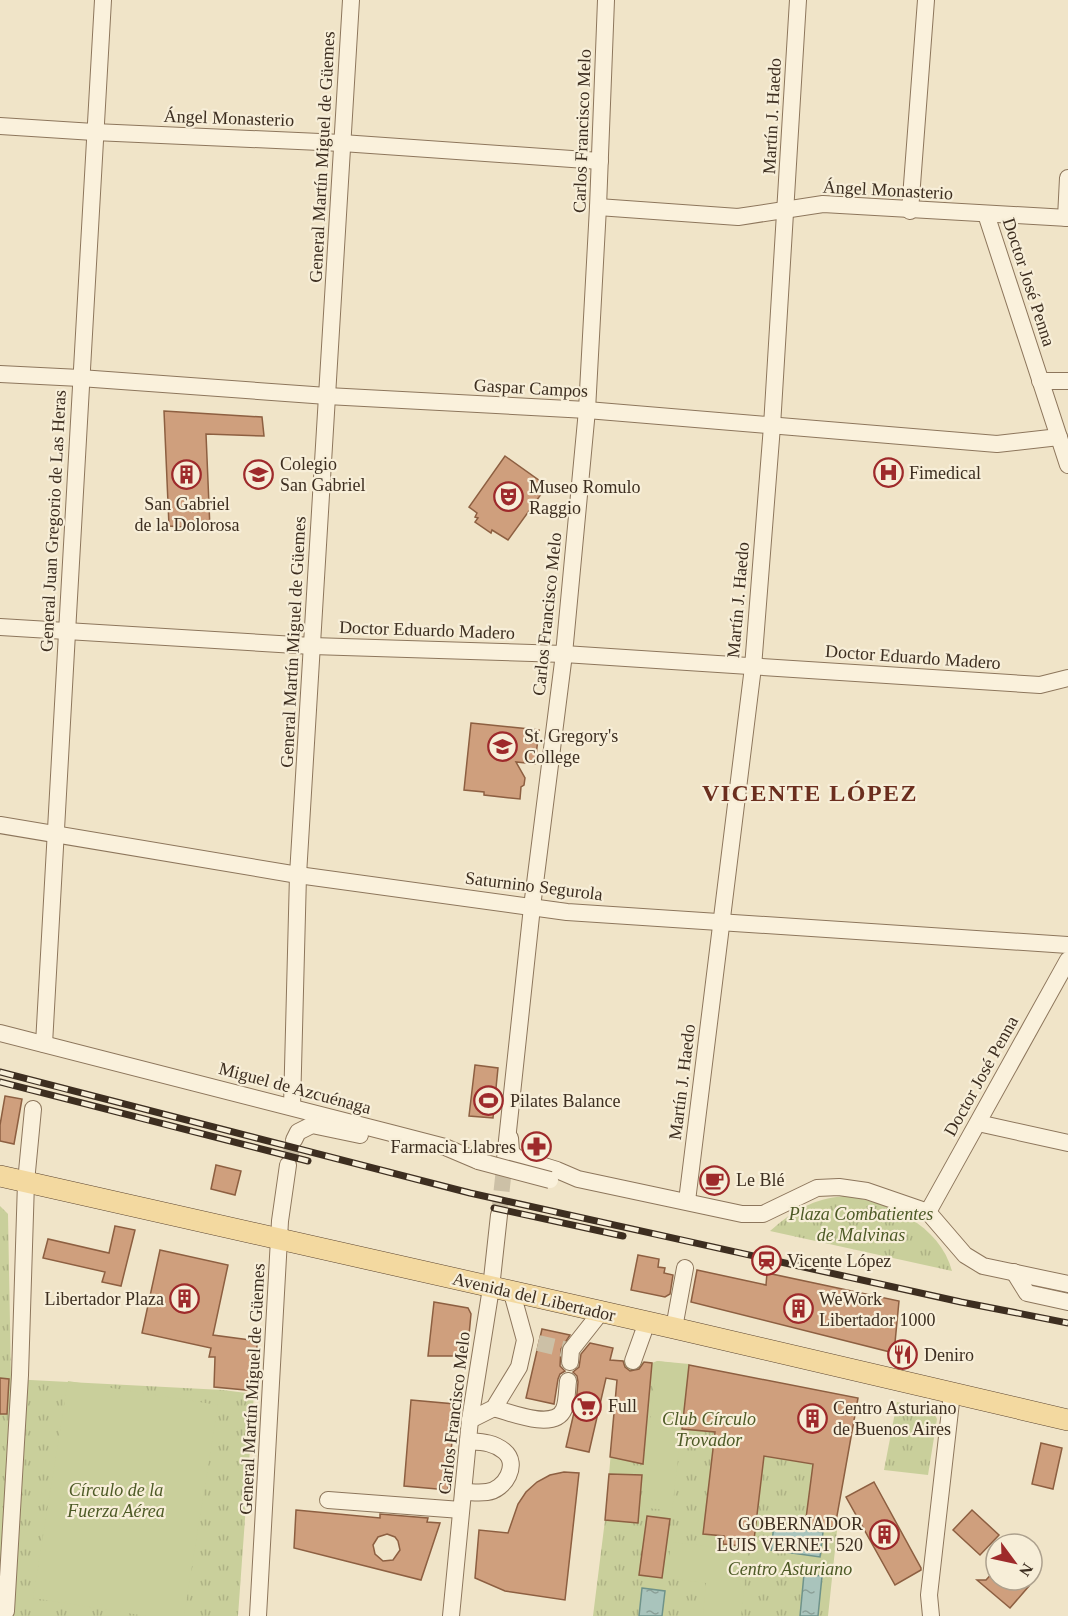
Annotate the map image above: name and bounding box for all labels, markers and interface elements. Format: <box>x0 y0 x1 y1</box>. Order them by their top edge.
street label: General Martín Miguel de Güemes <box>305 31 339 283</box>
street label: Carlos Francisco Melo <box>569 49 595 213</box>
street label: Martín J. Haedo <box>759 57 785 175</box>
street label: Ángel Monasterio <box>163 105 295 130</box>
street label: Ángel Monasterio <box>822 176 954 203</box>
street label: Doctor José Penna <box>999 215 1059 349</box>
street label: Gaspar Campos <box>473 375 589 401</box>
street label: General Juan Gregorio de Las Heras <box>36 389 70 653</box>
place label: Colegio San Gabriel <box>280 454 365 495</box>
hospital icon: Fimedical <box>872 457 904 489</box>
school or university icon: Colegio San Gabriel <box>243 458 275 490</box>
building icon: San Gabriel de la Dolorosa <box>171 459 203 491</box>
place label: Fimedical <box>909 463 981 483</box>
place label: Museo Romulo Raggio <box>529 477 641 518</box>
theatre icon: Museo Romulo Raggio <box>492 481 524 513</box>
place label: San Gabriel de la Dolorosa <box>135 494 239 535</box>
street label: General Martín Miguel de Güemes <box>276 516 310 768</box>
street label: Carlos Francisco Melo <box>528 531 566 697</box>
street label: Martín J. Haedo <box>723 541 753 659</box>
street label: Doctor Eduardo Madero <box>339 617 515 643</box>
street label: Doctor Eduardo Madero <box>825 641 1001 673</box>
place label: St. Gregory's College <box>524 726 618 767</box>
school or university icon: St. Gregory's College <box>487 730 519 762</box>
district label: VICENTE LÓPEZ <box>702 780 918 806</box>
street label: Saturnino Segurola <box>464 868 604 904</box>
street label: Doctor José Penna <box>940 1013 1022 1139</box>
street label: Martín J. Haedo <box>665 1023 699 1141</box>
street label: Miguel de Azcuénaga <box>217 1058 373 1118</box>
sports icon: Pilates Balance <box>473 1085 505 1117</box>
place label: Pilates Balance <box>510 1091 620 1111</box>
pharmacy icon: Farmacia Llabres <box>521 1131 553 1163</box>
place label: Farmacia Llabres <box>391 1137 516 1157</box>
cafe icon: Le Blé <box>699 1164 731 1196</box>
place label: Le Blé <box>736 1170 784 1190</box>
park label: Plaza Combatientes de Malvinas <box>788 1204 933 1245</box>
station icon: Vicente López <box>750 1245 782 1277</box>
place label: Vicente López <box>787 1251 891 1271</box>
street label: General Martín Miguel de Güemes <box>235 1263 269 1515</box>
street label: Avenida del Libertador <box>451 1269 617 1325</box>
building icon: Libertador Plaza <box>169 1283 201 1315</box>
place label: Libertador Plaza <box>45 1289 164 1309</box>
place label: WeWork Libertador 1000 <box>819 1289 935 1330</box>
building icon: WeWork Libertador 1000 <box>782 1293 814 1325</box>
street label: Carlos Francisco Melo <box>434 1330 474 1496</box>
restaurant icon: Deniro <box>887 1339 919 1371</box>
place label: Deniro <box>924 1345 974 1365</box>
supermarket icon: Full <box>571 1390 603 1422</box>
place label: Full <box>608 1396 637 1416</box>
place label: Centro Asturiano de Buenos Aires <box>833 1398 957 1439</box>
building icon: Centro Asturiano de Buenos Aires <box>796 1402 828 1434</box>
park label: Club Círculo Trovador <box>662 1409 756 1450</box>
park label: Círculo de la Fuerza Aérea <box>66 1480 165 1521</box>
place label: GOBERNADOR LUIS VERNET 520 <box>717 1514 863 1555</box>
building icon: GOBERNADOR LUIS VERNET 520 <box>868 1518 900 1550</box>
north arrow <box>984 1532 1044 1592</box>
park label: Centro Asturiano <box>728 1559 852 1579</box>
text: N <box>1016 1560 1036 1580</box>

